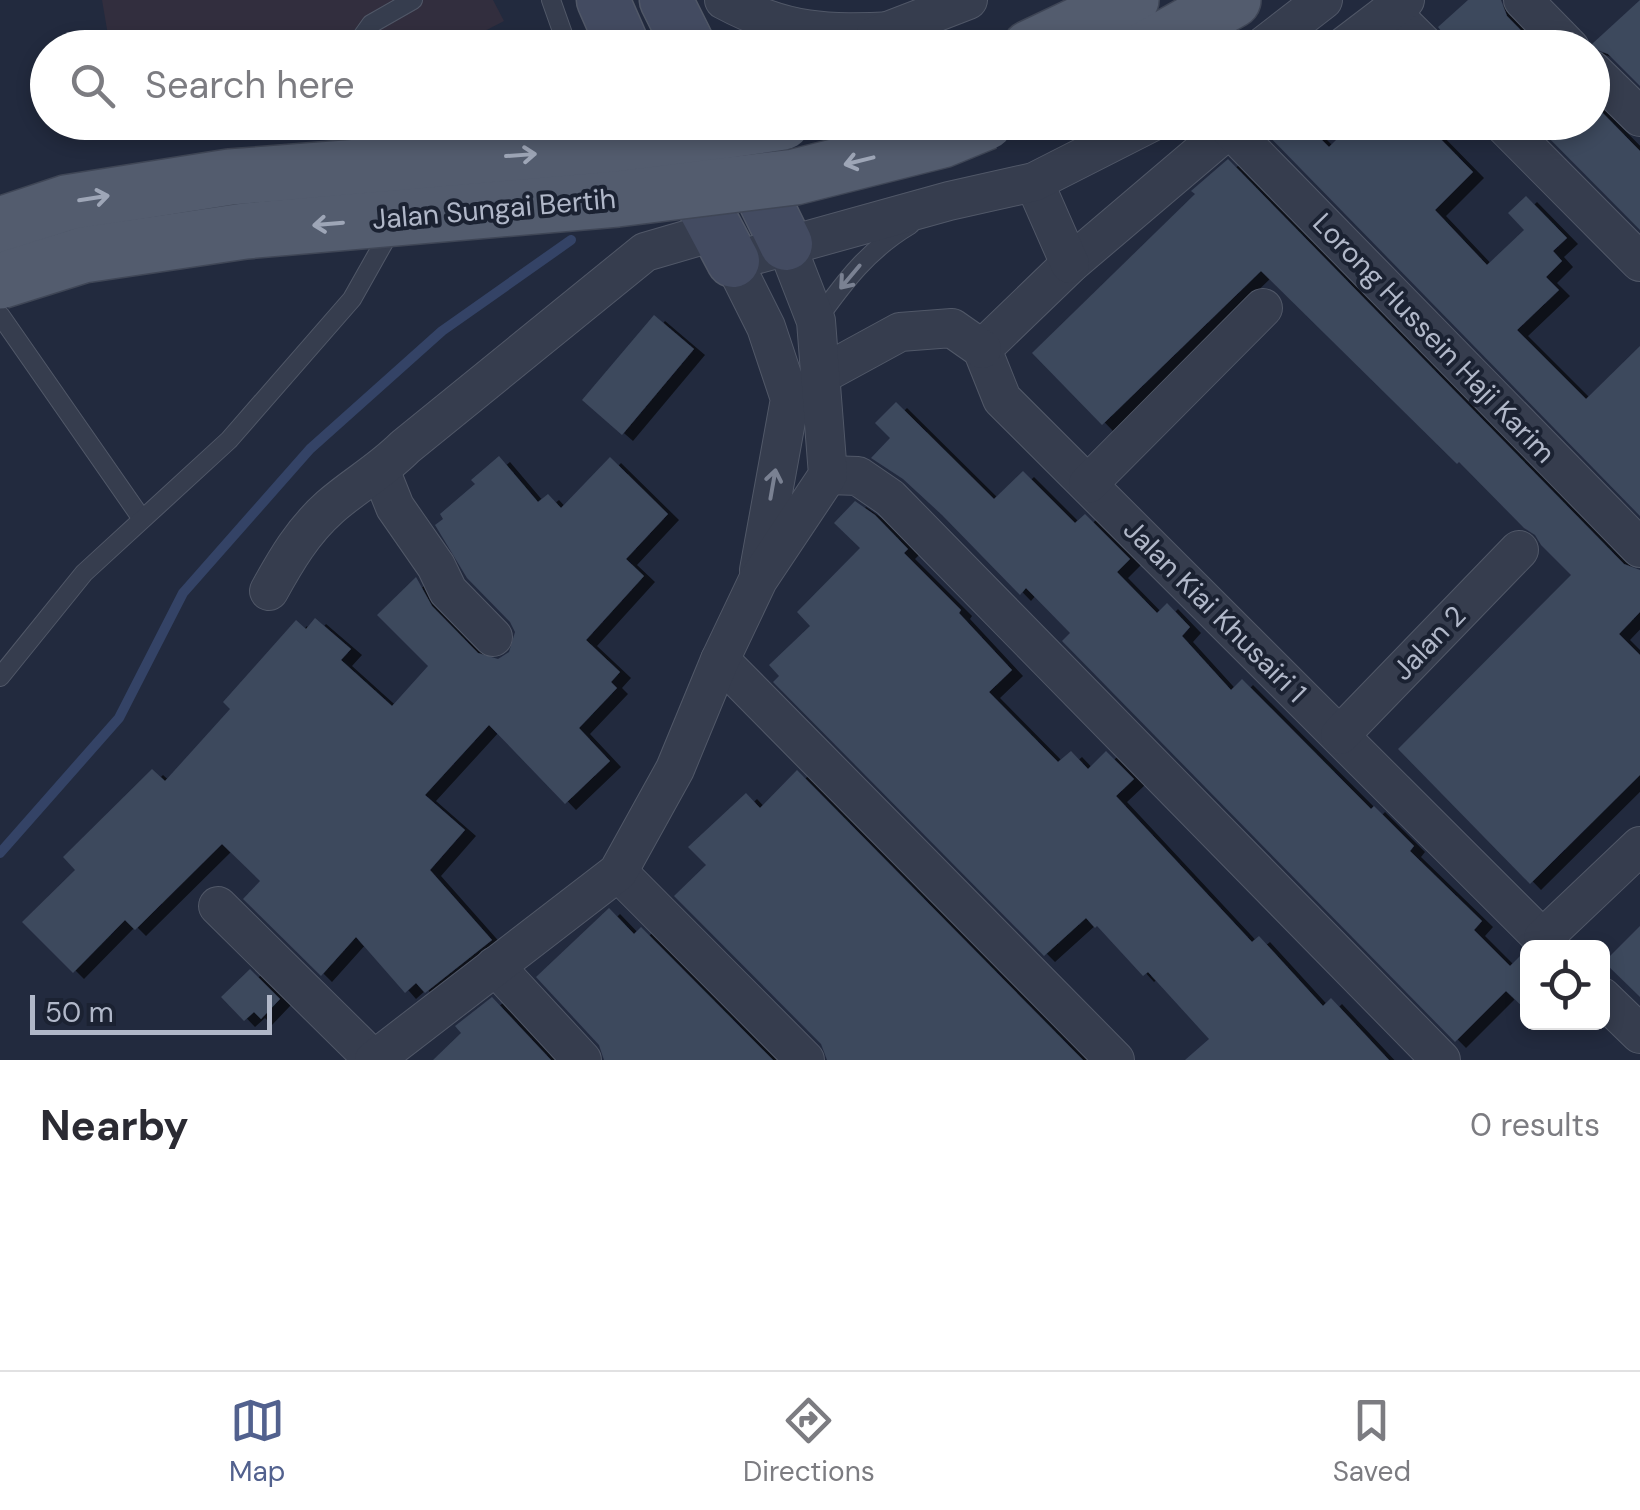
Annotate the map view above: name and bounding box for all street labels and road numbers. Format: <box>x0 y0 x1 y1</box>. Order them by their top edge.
street label: Jalan Sungai Bertih <box>371 180 617 238</box>
street label: Lorong Hussein Haji Karim <box>1305 205 1563 471</box>
street label: Jalan Kiai Khusairi 1 <box>1115 511 1315 711</box>
street label: Jalan 2 <box>1384 598 1474 688</box>

